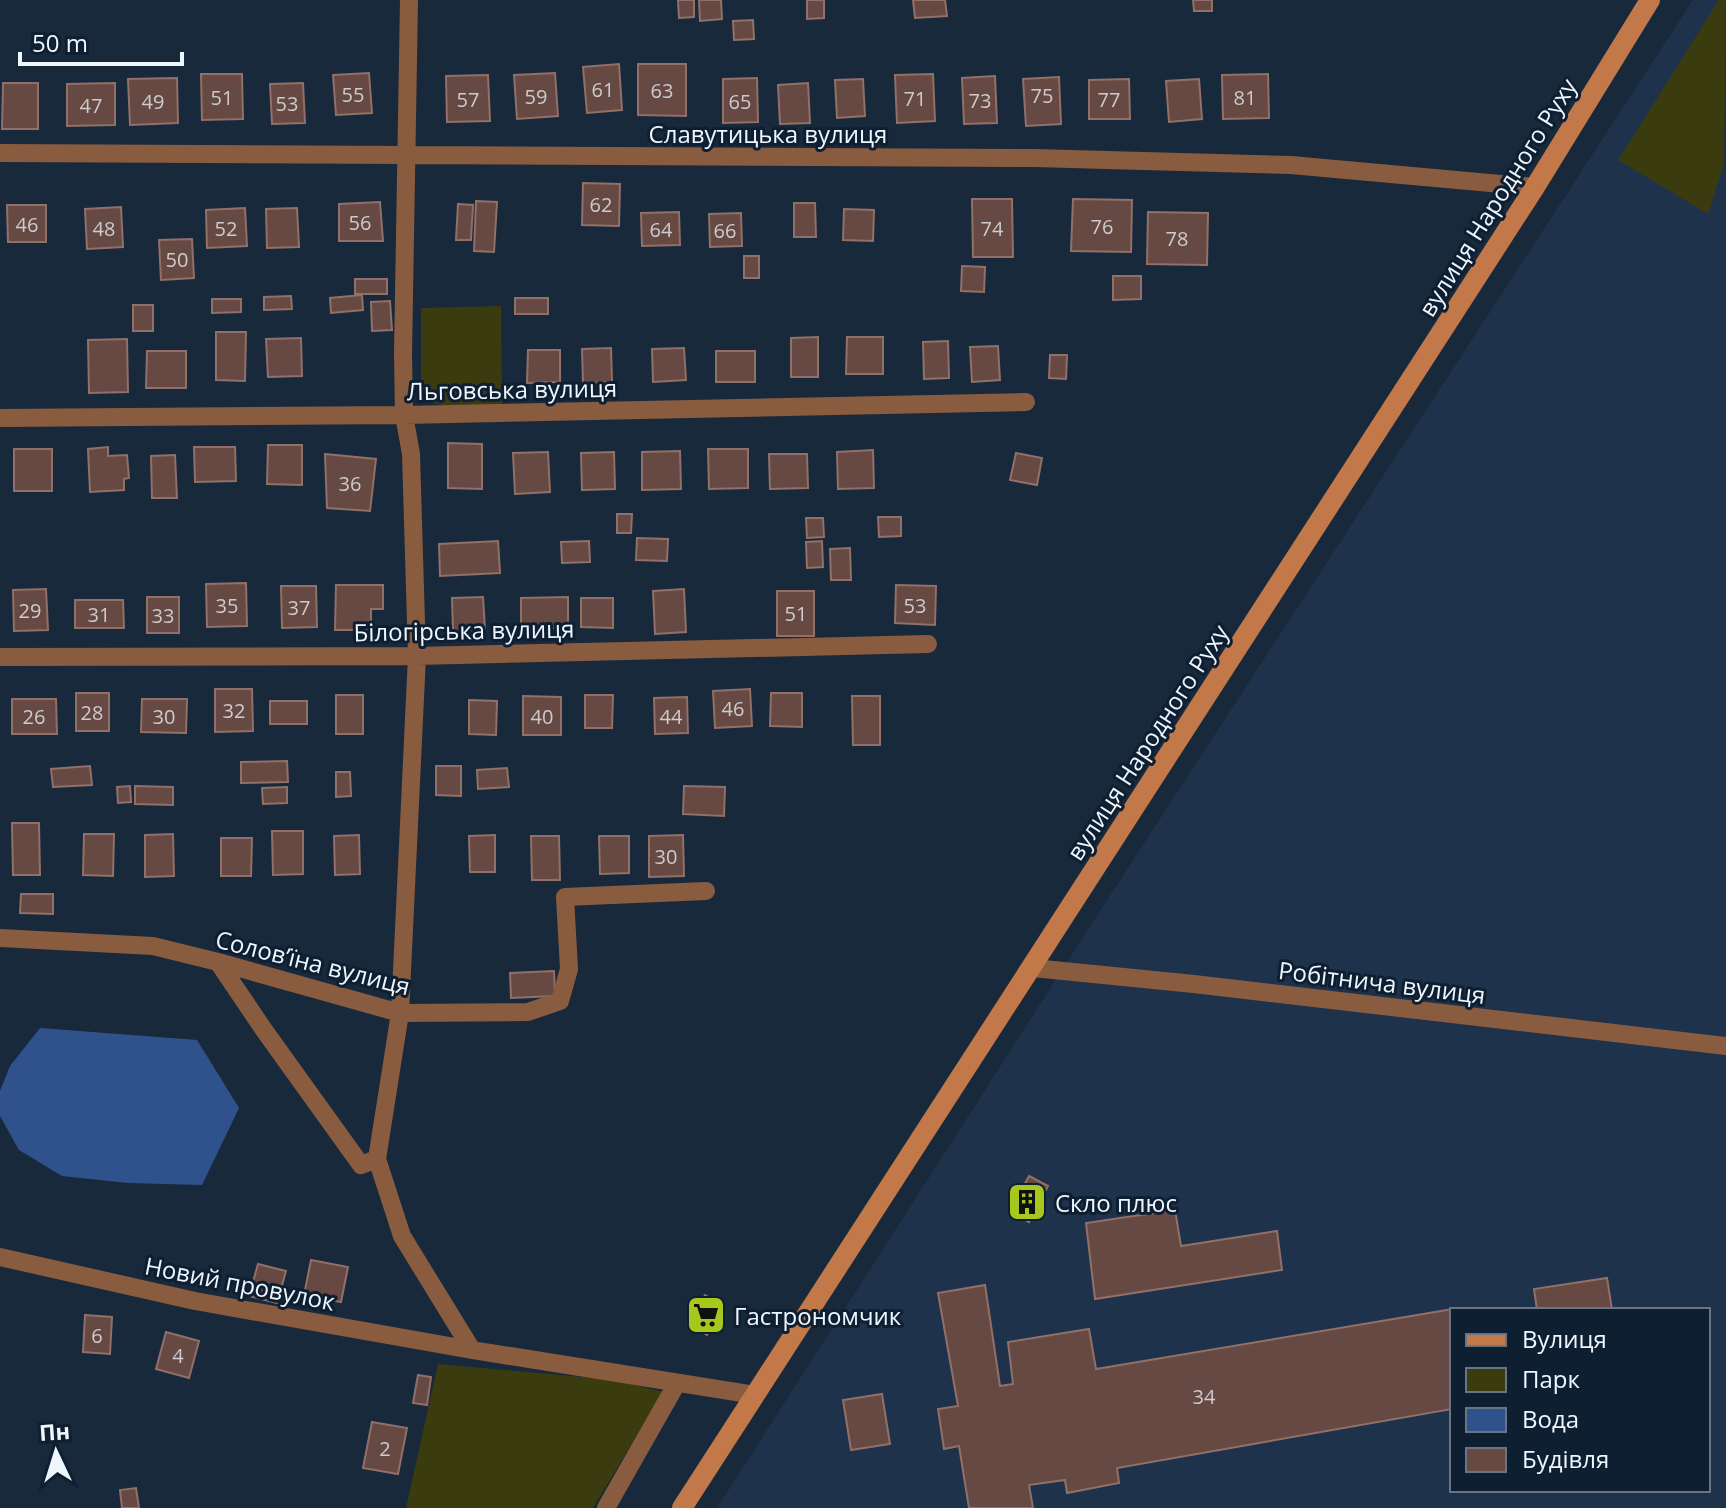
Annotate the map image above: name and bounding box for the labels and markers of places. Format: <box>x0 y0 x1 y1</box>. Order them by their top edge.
building icon: Скло плюс <box>1006 1181 1048 1223</box>
place label: Скло плюс <box>1055 1186 1177 1219</box>
supermarket icon: Гастрономчик <box>685 1294 727 1336</box>
place label: Гастрономчик <box>734 1299 902 1332</box>

